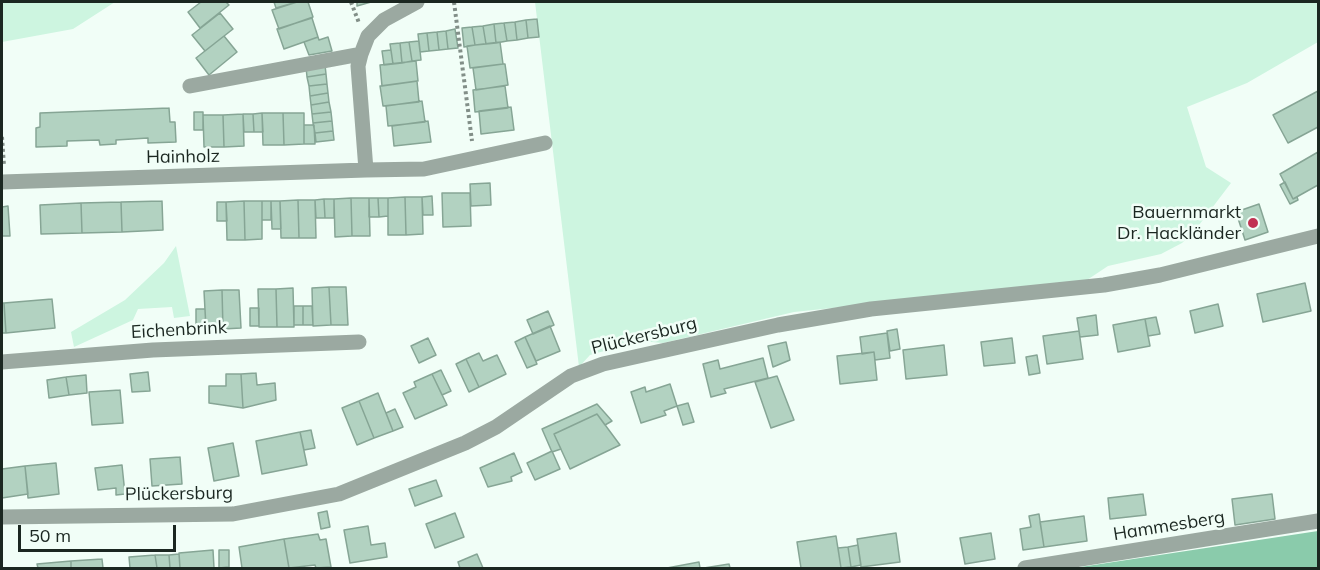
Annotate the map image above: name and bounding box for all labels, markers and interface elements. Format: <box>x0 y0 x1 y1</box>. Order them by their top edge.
street label: Hainholz <box>146 146 220 168</box>
place label: Bauernmarkt Dr. Hackländer <box>1117 202 1241 244</box>
marker: Bauernmarkt Dr. Hackländer <box>1246 216 1260 230</box>
street label: Plückersburg <box>589 312 699 360</box>
street label: Eichenbrink <box>130 317 228 343</box>
street label: Plückersburg <box>125 482 233 506</box>
street label: Hammesberg <box>1112 507 1226 545</box>
scale bar <box>21 513 178 551</box>
text: 50 m <box>29 524 71 547</box>

